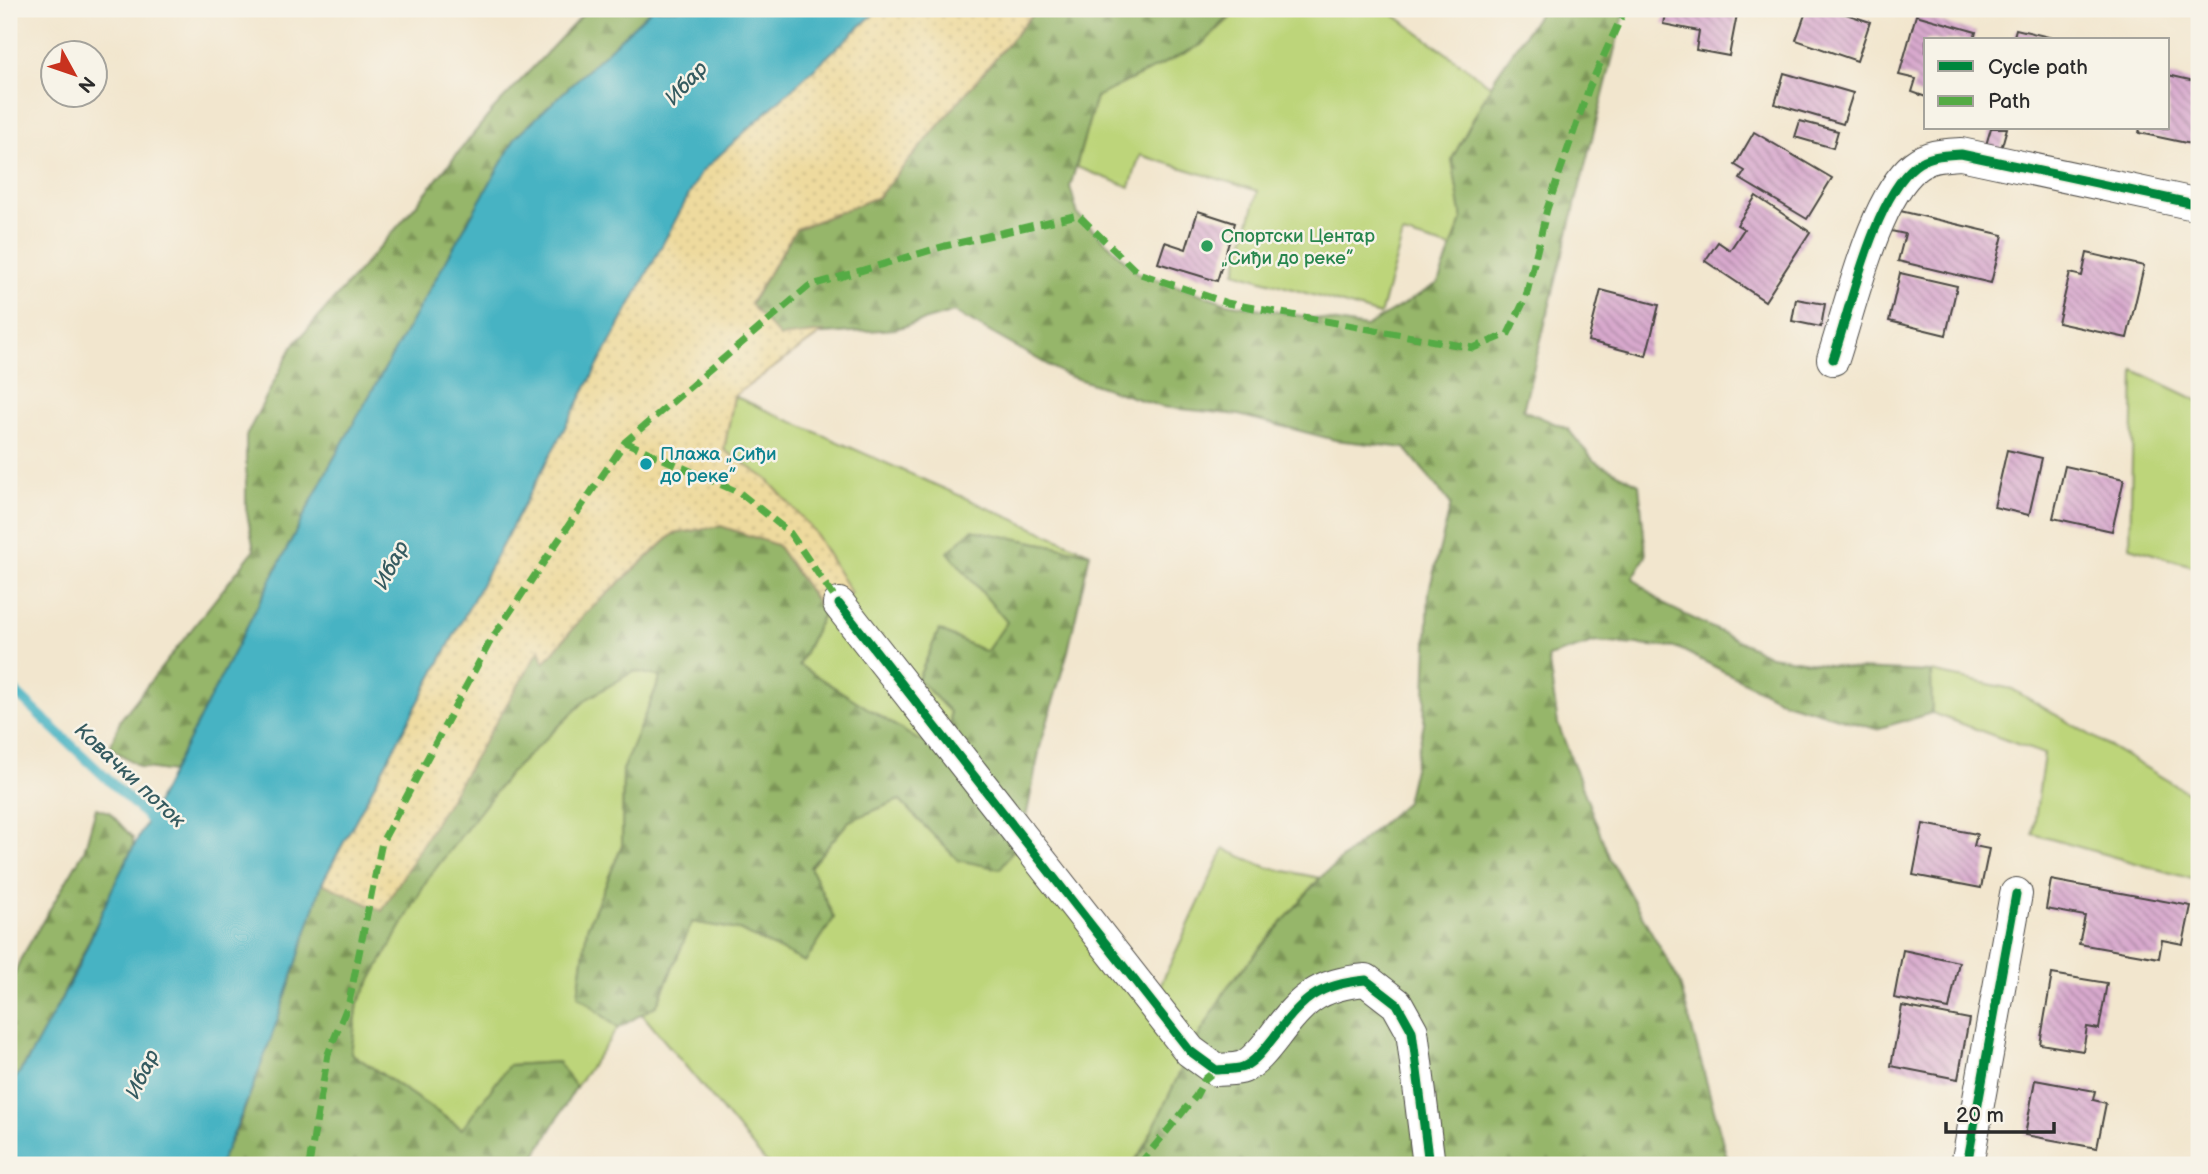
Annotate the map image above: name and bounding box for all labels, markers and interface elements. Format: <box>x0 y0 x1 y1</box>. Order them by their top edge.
north arrow <box>38 38 108 108</box>
legend <box>1924 38 2170 130</box>
text: Cycle path <box>1988 55 2088 80</box>
water label: Ибар <box>660 56 713 111</box>
text: N <box>72 71 99 97</box>
text: Path <box>1988 89 2030 114</box>
place label: Спортски Центар „Сиђи до реке” <box>1221 225 1375 270</box>
marker: Спортски Центар „Сиђи до реке” <box>1199 238 1215 254</box>
place label: Плажа „Сиђи до реке” <box>660 443 777 488</box>
marker: Плажа „Сиђи до реке” <box>638 456 654 472</box>
water label: Ибар <box>369 537 414 594</box>
water label: Ковачки поток <box>69 718 191 834</box>
water label: Ибар <box>120 1046 165 1103</box>
scale bar <box>1946 1090 2054 1134</box>
text: 20 m <box>1956 1103 2004 1128</box>

